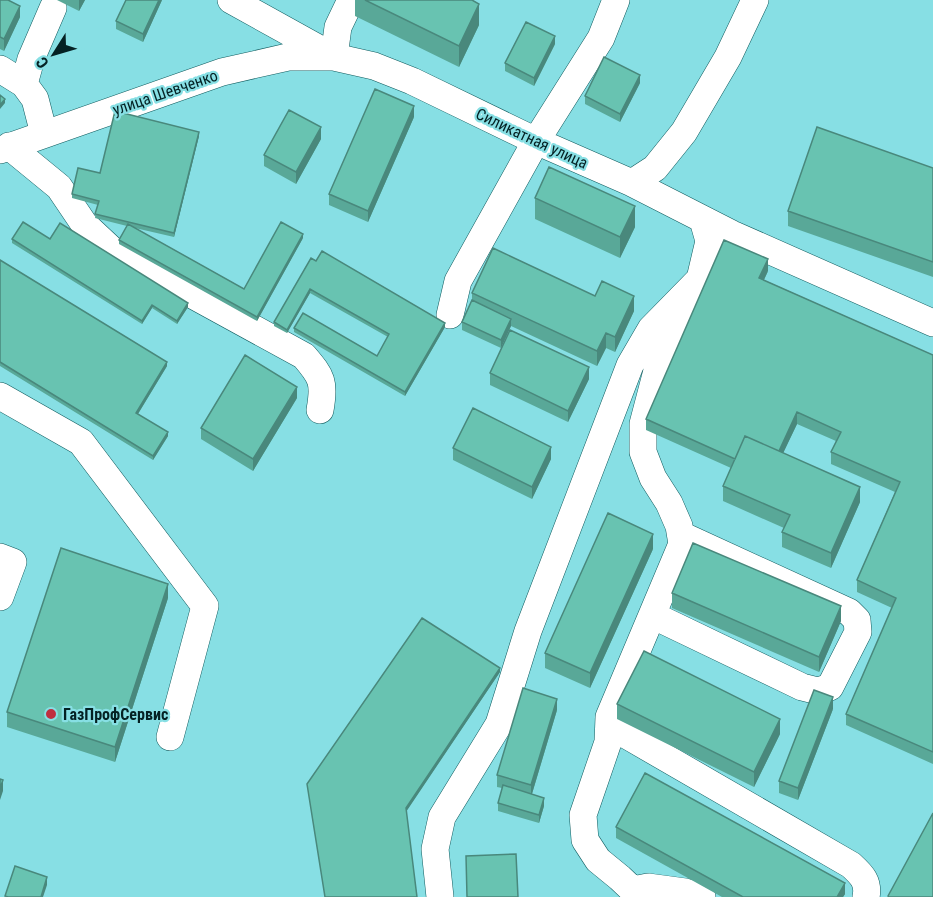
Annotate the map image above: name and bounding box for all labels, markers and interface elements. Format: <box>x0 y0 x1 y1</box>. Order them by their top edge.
north arrow <box>24 24 84 84</box>
text: С <box>32 53 53 72</box>
street label: улица Шевченко <box>110 66 220 119</box>
street label: Силикатная улица <box>473 104 591 173</box>
place label: ГазПрофСервис <box>63 705 168 724</box>
marker: ГазПрофСервис <box>44 707 58 721</box>

